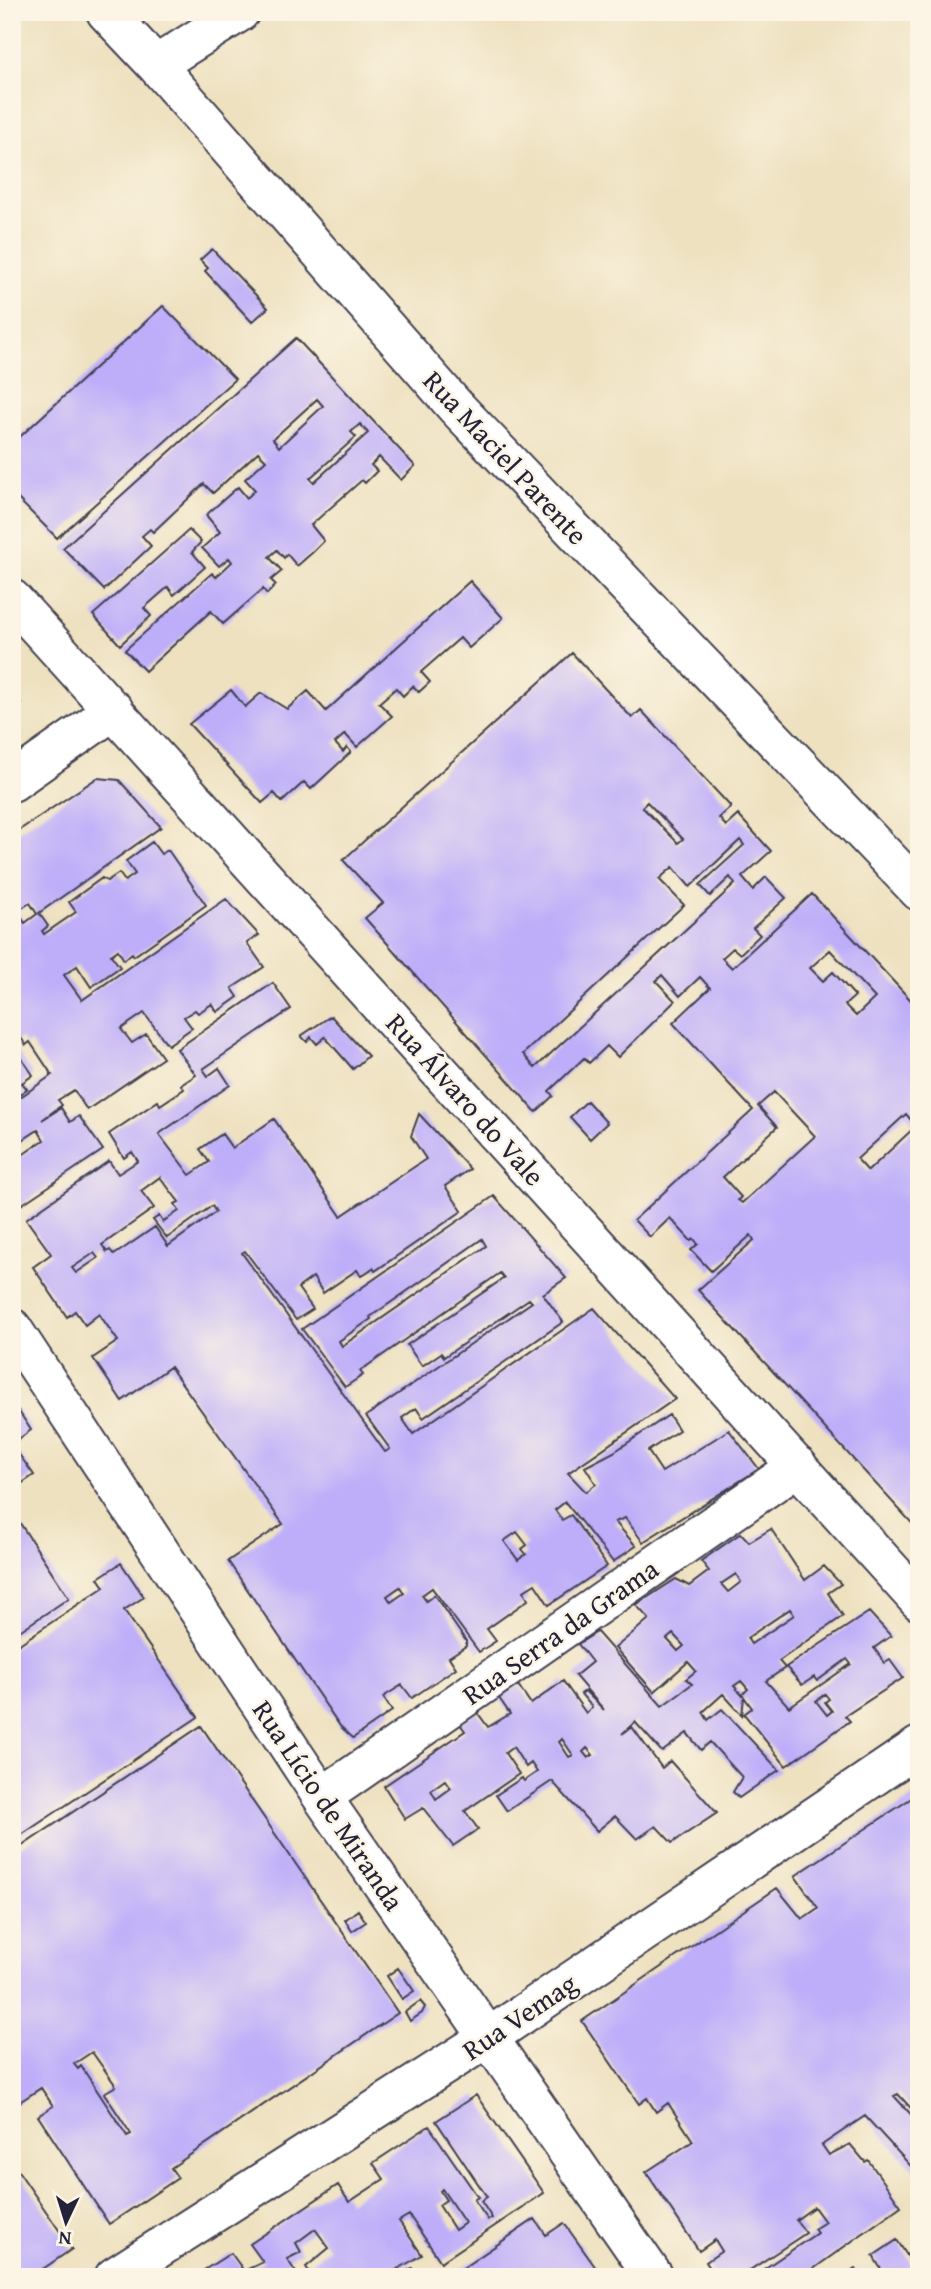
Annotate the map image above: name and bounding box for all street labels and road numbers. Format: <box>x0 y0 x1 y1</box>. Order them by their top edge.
street label: Rua Maciel Parente <box>414 361 598 553</box>
street label: Rua Álvaro do Vale <box>377 1004 555 1194</box>
street label: Rua Serra da Grama <box>454 1547 667 1714</box>
street label: Rua Lício de Miranda <box>243 1691 415 1919</box>
street label: Rua Vemag <box>453 1962 585 2069</box>

